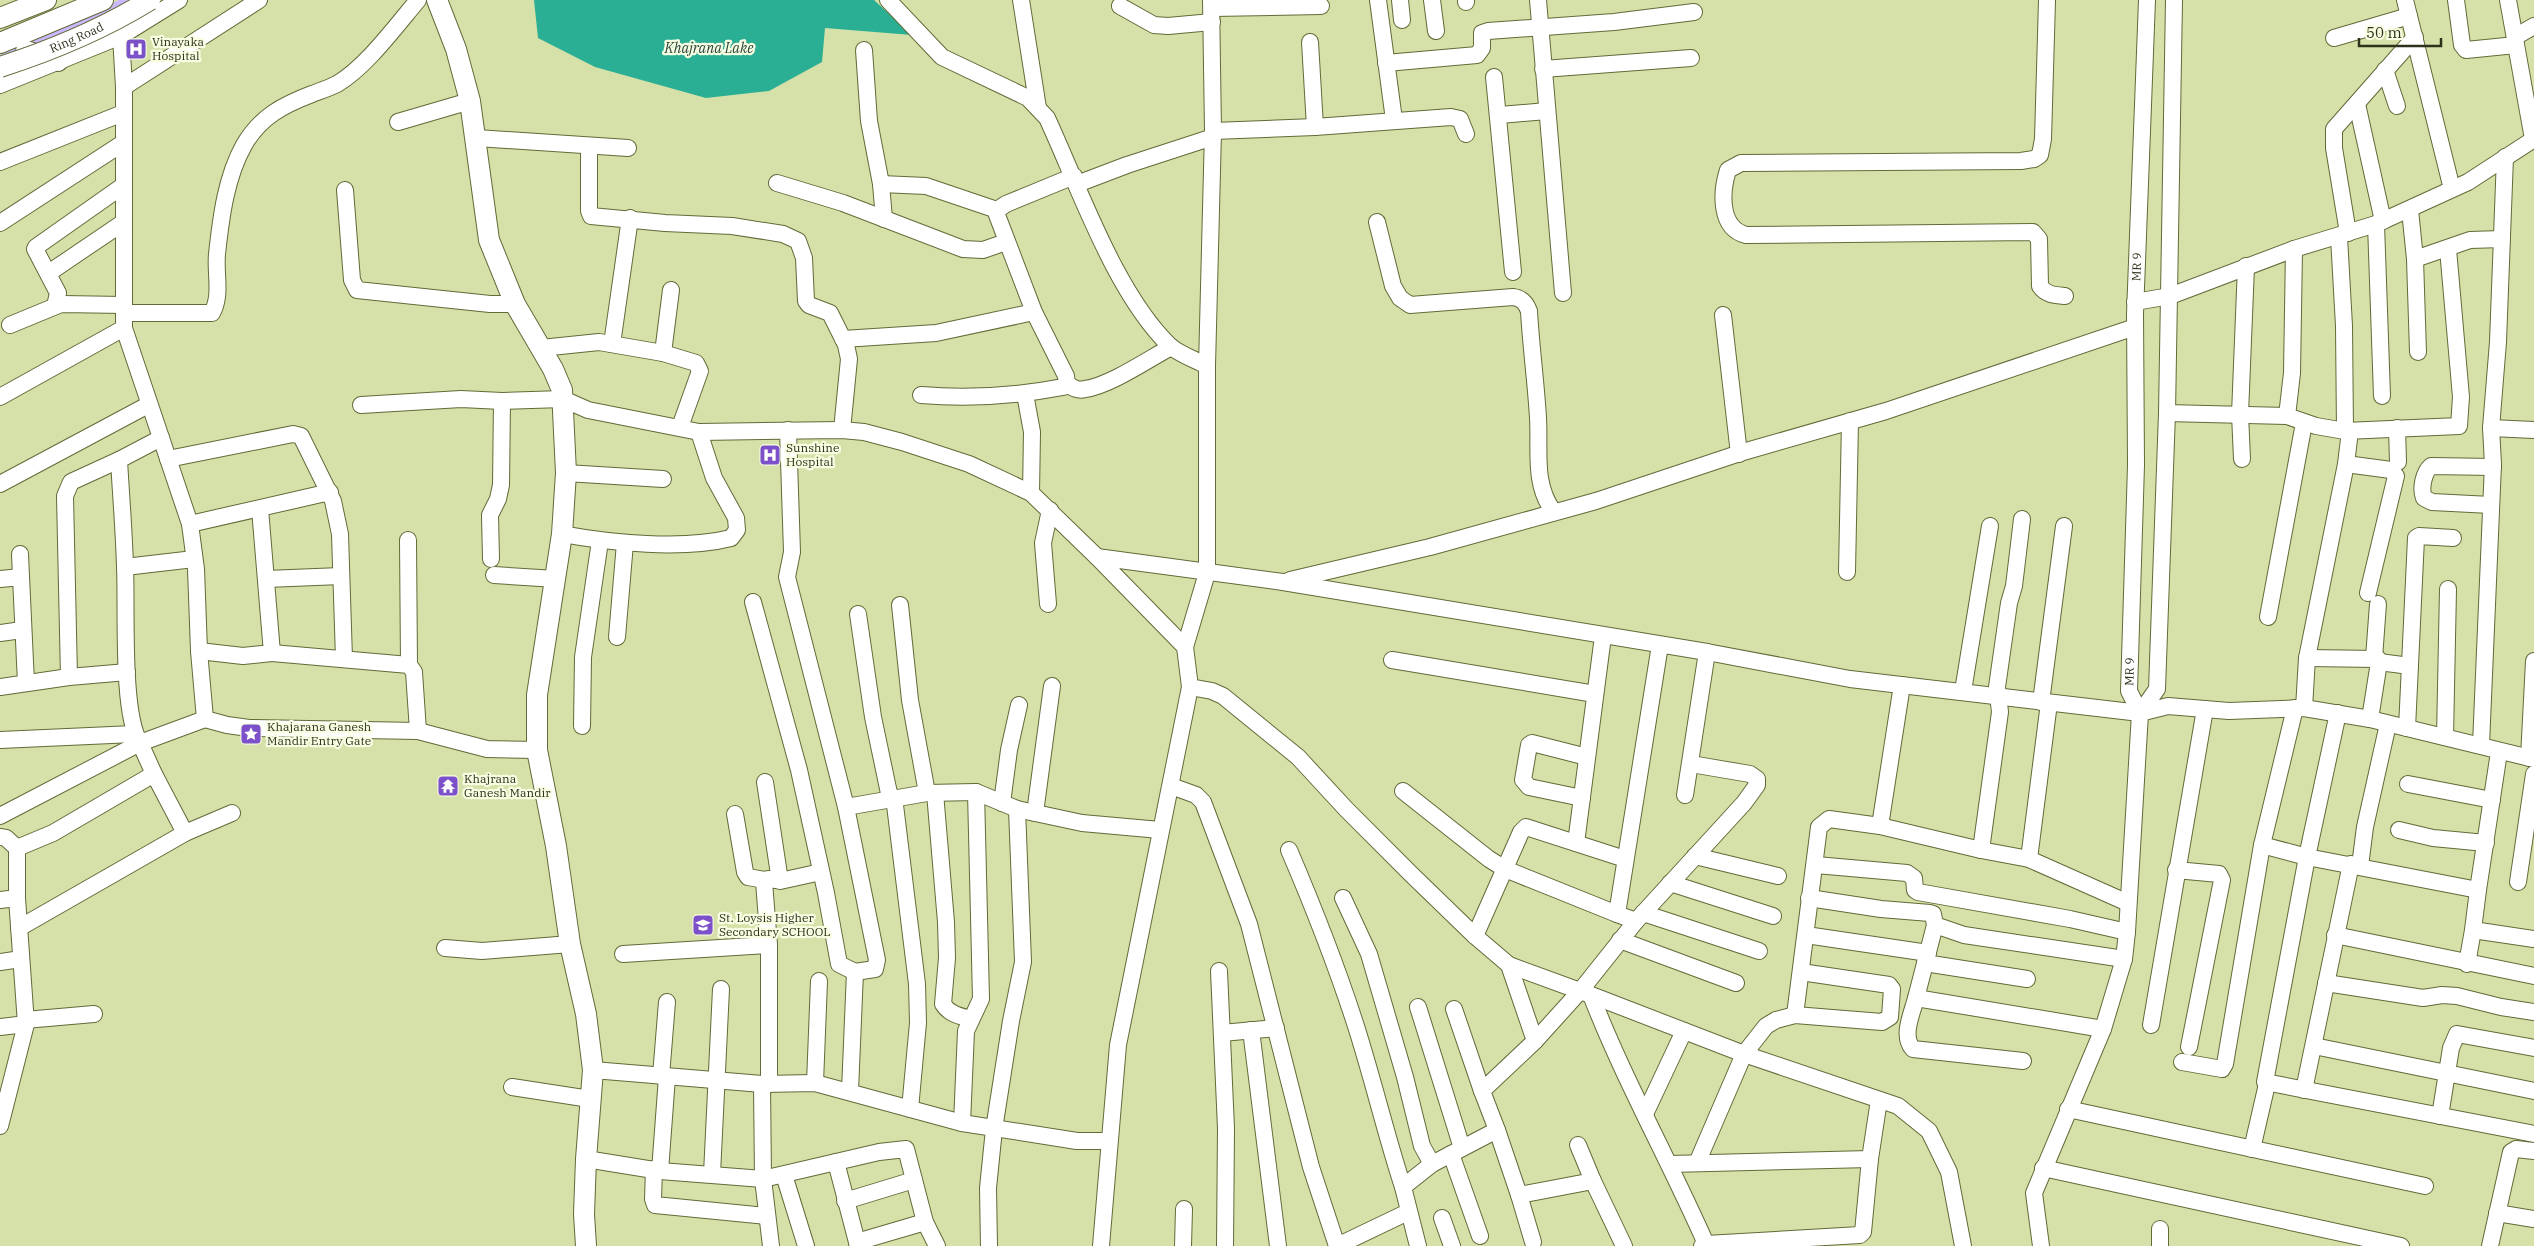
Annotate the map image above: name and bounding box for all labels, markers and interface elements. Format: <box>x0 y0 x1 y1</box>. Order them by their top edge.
scale bar <box>2359 15 2442 47</box>
street label: Ring Road <box>47 19 106 56</box>
text: 50 m <box>2366 23 2402 42</box>
place label: Vinayaka Hospital <box>152 34 204 63</box>
hospital icon: Vinayaka Hospital <box>124 37 148 61</box>
water label: Khajrana Lake <box>663 39 754 57</box>
street label: MR 9 <box>2128 252 2144 281</box>
place label: Sunshine Hospital <box>786 440 839 469</box>
hospital icon: Sunshine Hospital <box>758 443 782 467</box>
street label: MR 9 <box>2121 657 2137 686</box>
place label: Khajarana Ganesh Mandir Entry Gate <box>267 719 372 748</box>
place icon: Khajarana Ganesh Mandir Entry Gate <box>239 722 263 746</box>
place label: Khajrana Ganesh Mandir <box>464 771 551 800</box>
temple icon: Khajrana Ganesh Mandir <box>436 774 460 798</box>
place label: St. Loysis Higher Secondary SCHOOL <box>719 910 830 939</box>
school or university icon: St. Loysis Higher Secondary SCHOOL <box>691 913 715 937</box>

